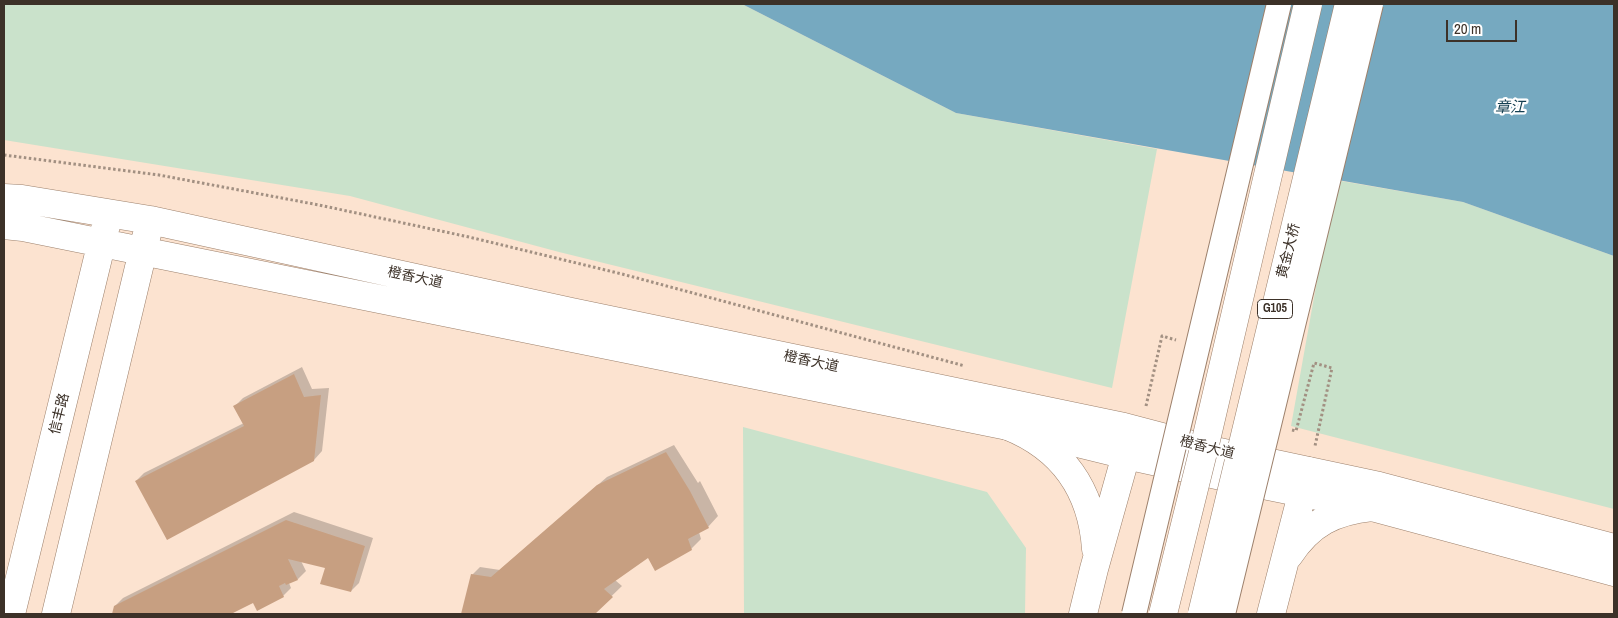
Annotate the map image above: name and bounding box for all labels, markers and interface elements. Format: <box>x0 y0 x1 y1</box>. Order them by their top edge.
scale bar <box>1448 10 1519 42</box>
text: 20 m <box>1454 18 1481 39</box>
water label: 章江 <box>1495 99 1525 117</box>
street label: 黄金大桥 <box>1274 222 1304 280</box>
street label: 橙香大道 <box>386 264 444 292</box>
road number: G105 <box>1258 300 1292 318</box>
street label: 橙香大道 <box>782 348 840 376</box>
street label: 信丰路 <box>47 392 73 436</box>
street label: 橙香大道 <box>1178 433 1236 463</box>

